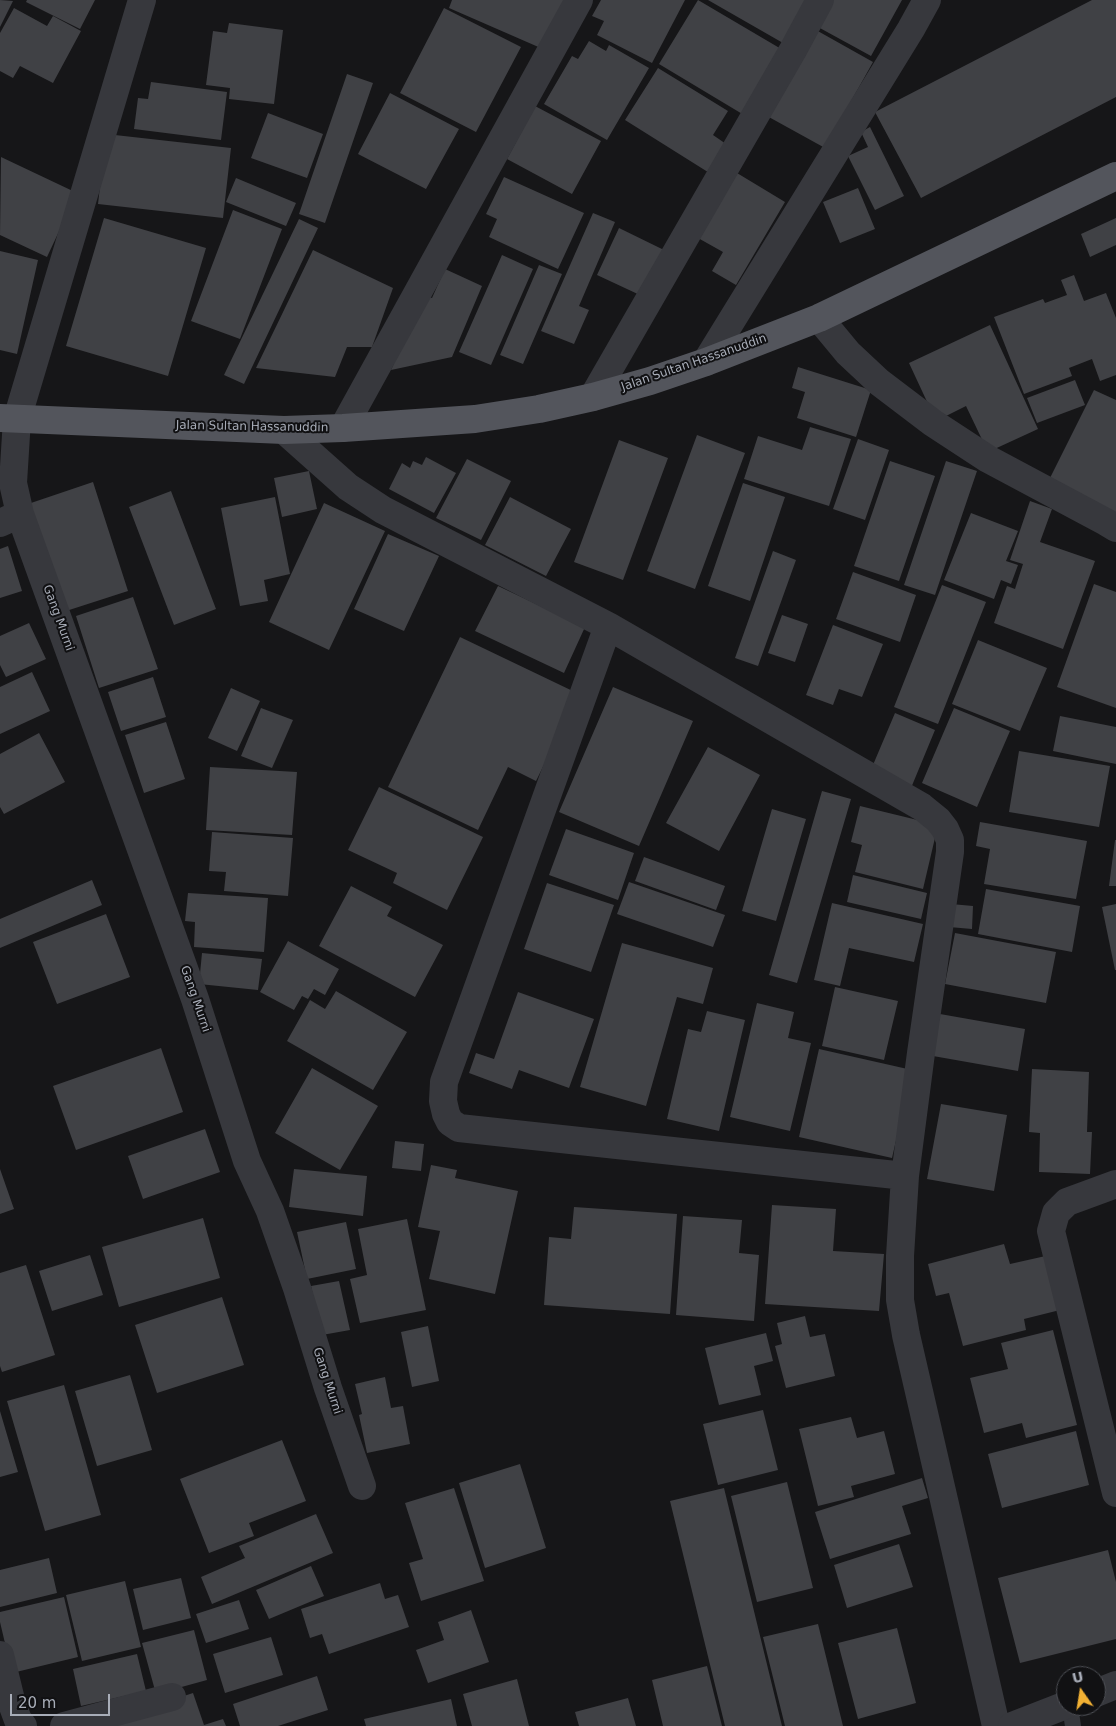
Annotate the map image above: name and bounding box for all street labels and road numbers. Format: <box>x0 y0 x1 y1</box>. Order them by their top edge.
street label: Jalan Sultan Hassanuddin <box>619 331 769 395</box>
street label: Jalan Sultan Hassanuddin <box>176 418 328 436</box>
street label: Gang Murni <box>39 583 77 653</box>
street label: Gang Murni <box>177 964 213 1034</box>
street label: Gang Murni <box>309 1346 345 1416</box>

